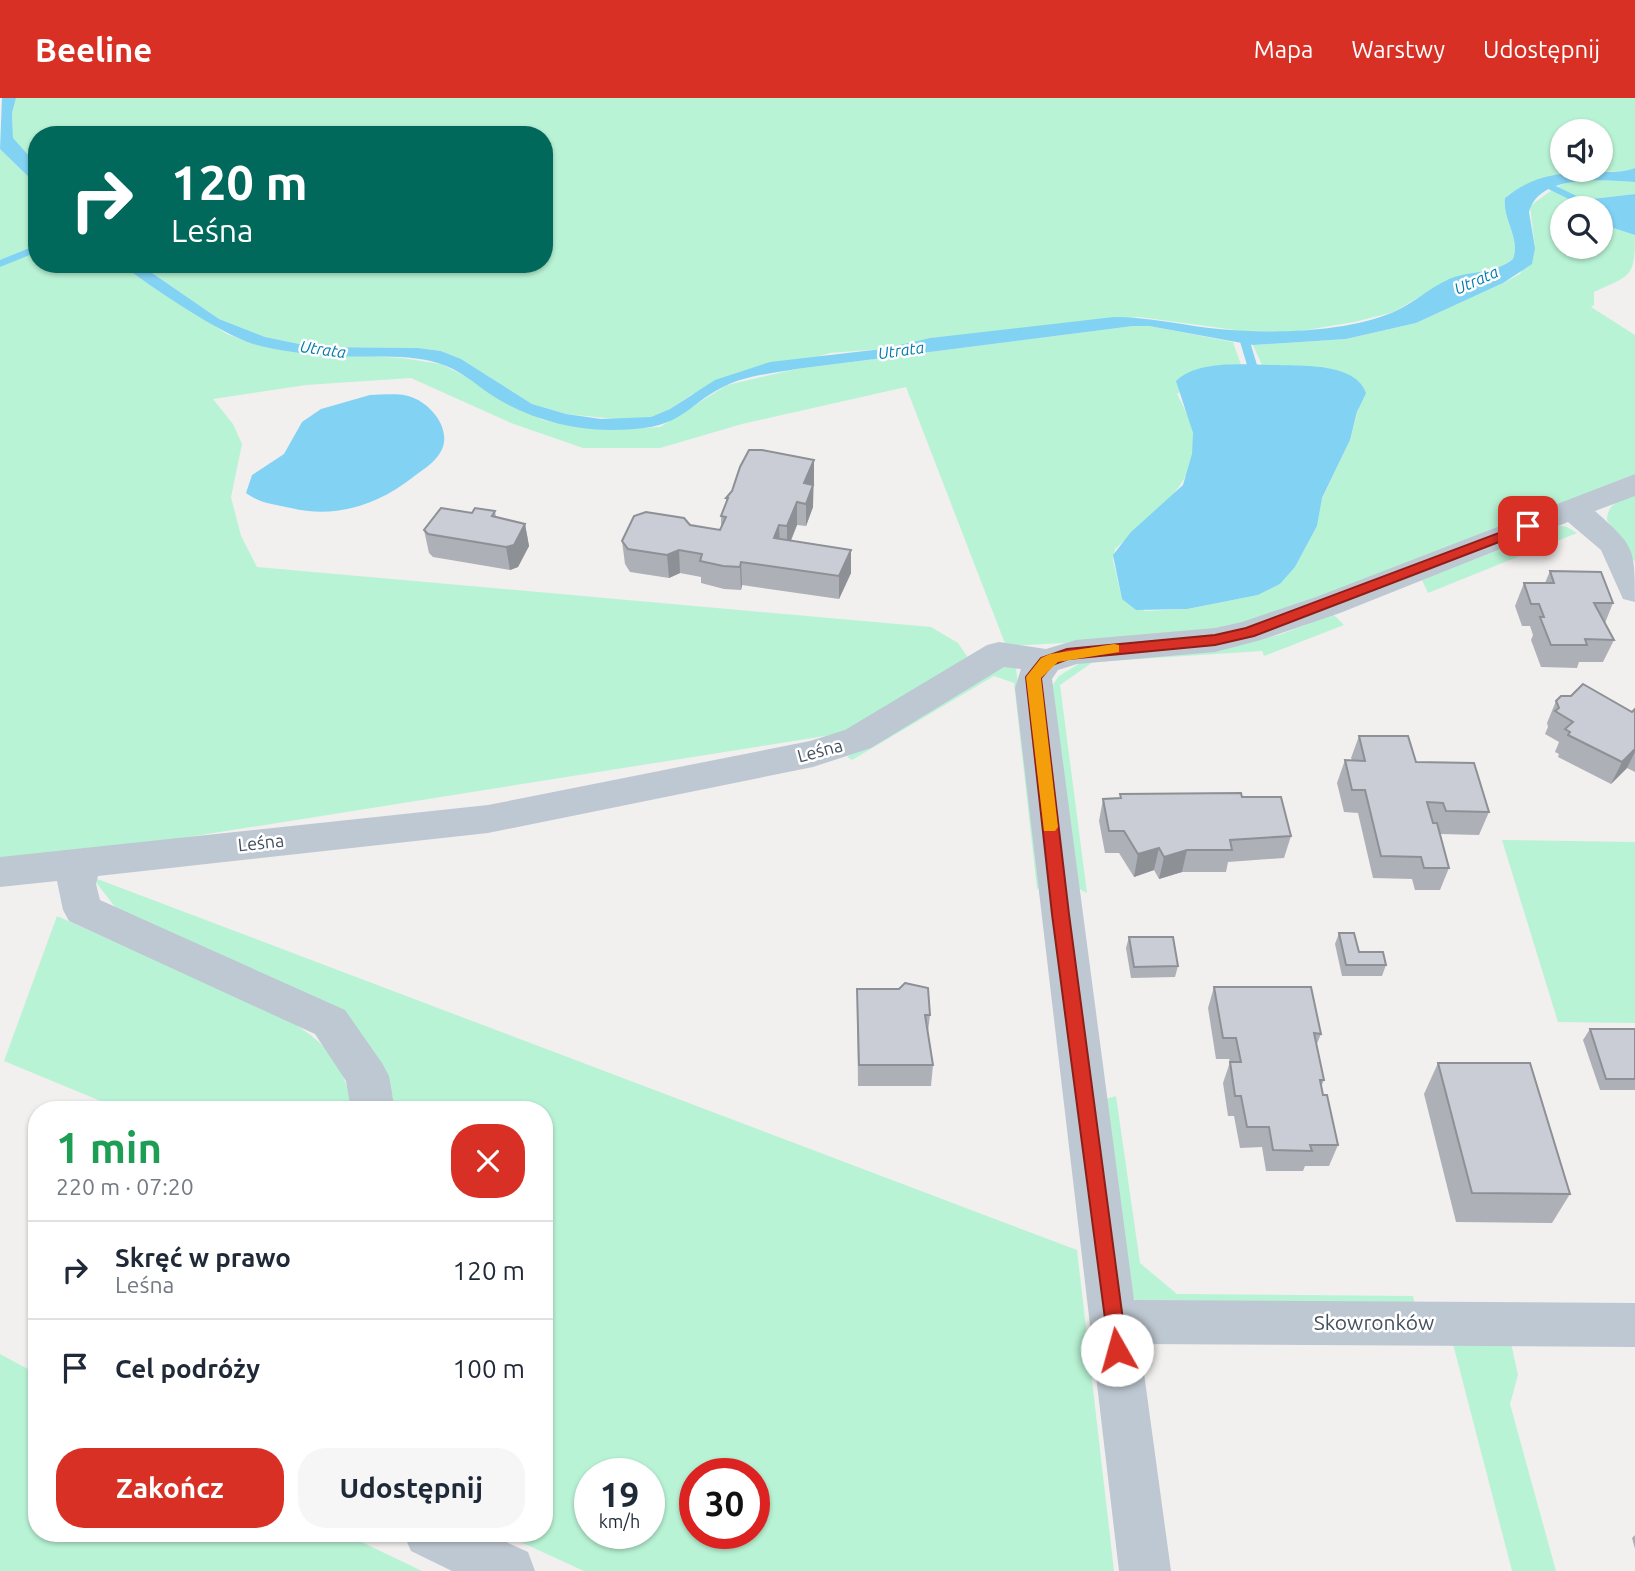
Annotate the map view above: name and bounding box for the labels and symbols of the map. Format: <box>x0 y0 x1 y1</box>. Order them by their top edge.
water label: Utrata <box>1451 262 1501 298</box>
water label: Utrata <box>299 337 348 361</box>
water label: Utrata <box>877 338 926 362</box>
pin <box>1498 496 1558 556</box>
street label: Leśna <box>795 734 845 766</box>
street label: Leśna <box>237 830 285 854</box>
street label: Skowronków <box>1314 1310 1434 1334</box>
position arrow <box>1080 1313 1154 1387</box>
speed limit sign: 30 <box>679 1458 770 1549</box>

